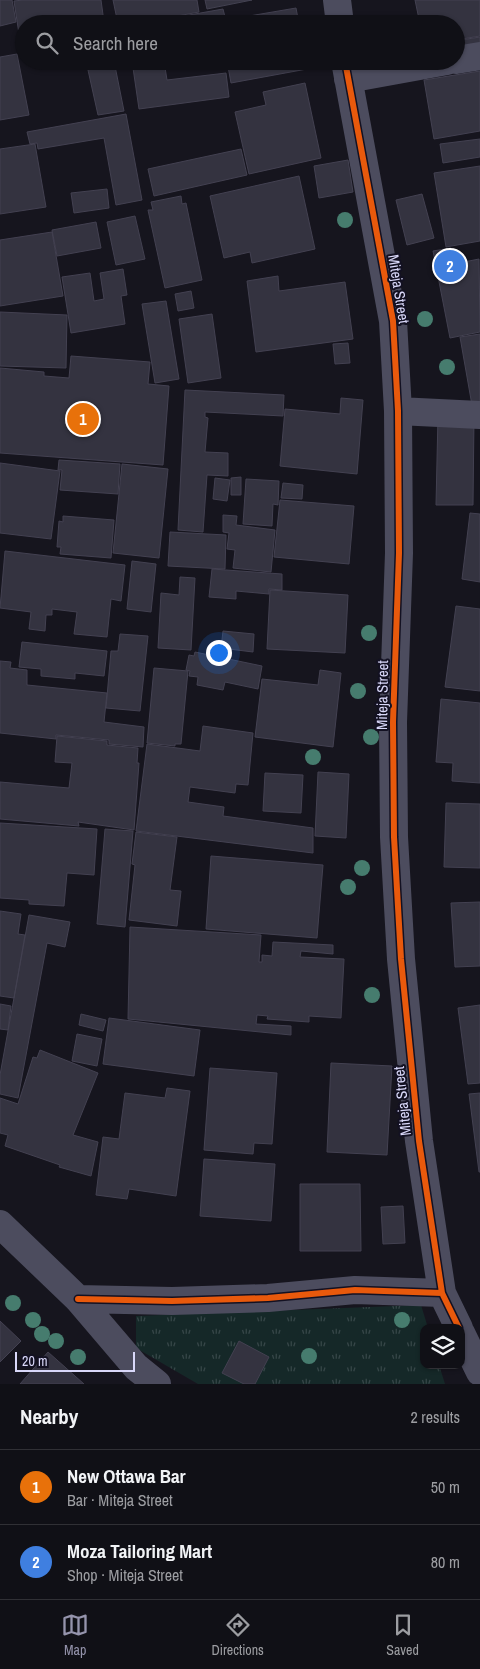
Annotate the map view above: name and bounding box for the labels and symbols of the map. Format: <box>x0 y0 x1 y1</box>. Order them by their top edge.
pin: 2 <box>434 247 466 285</box>
street label: Miteja Street <box>383 253 415 326</box>
pin: 1 <box>67 400 99 438</box>
your location <box>206 640 232 666</box>
street label: Miteja Street <box>371 659 393 730</box>
street label: Miteja Street <box>388 1065 416 1137</box>
scale bar <box>15 1349 135 1372</box>

